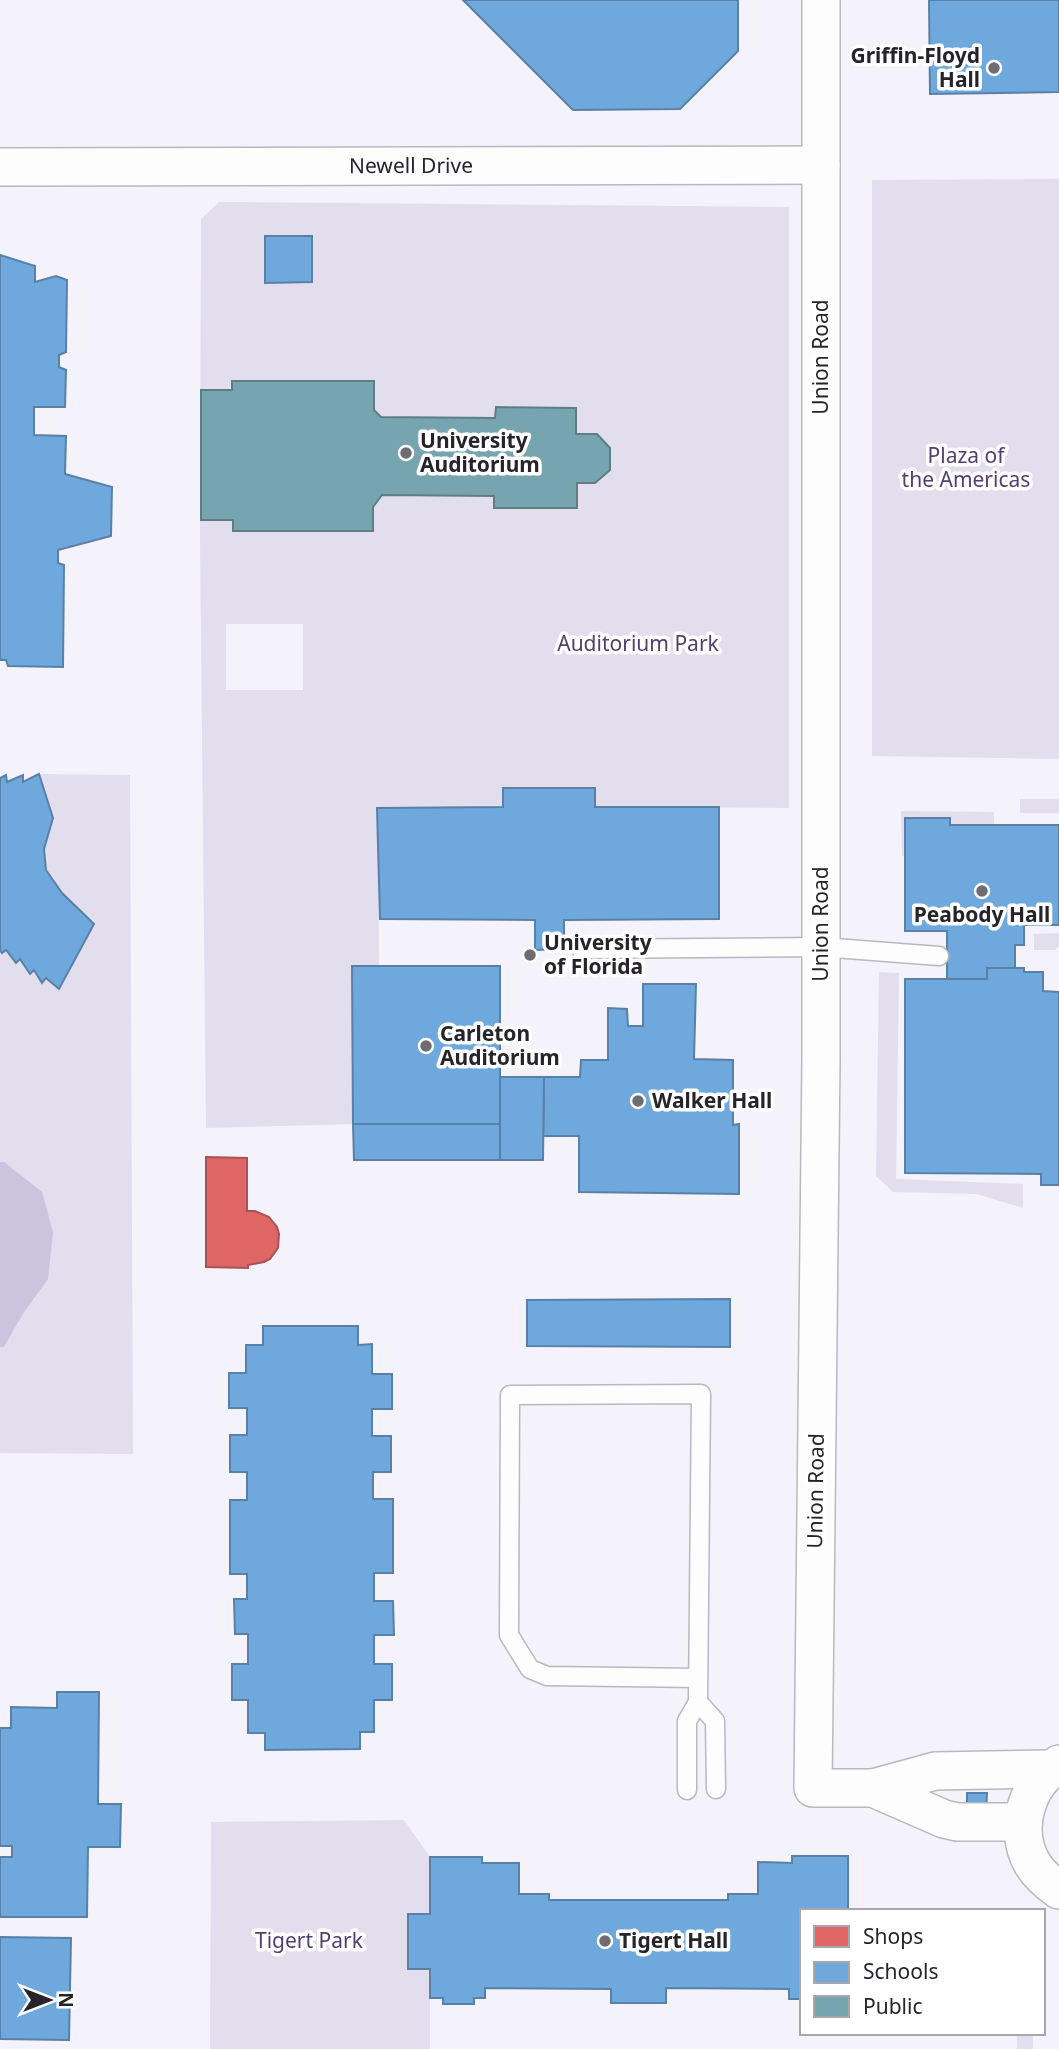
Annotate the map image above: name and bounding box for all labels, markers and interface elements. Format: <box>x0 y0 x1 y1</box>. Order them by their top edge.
place label: Griffin-Floyd Hall <box>851 41 980 93</box>
marker: Griffin-Floyd Hall <box>986 60 1002 76</box>
street label: Newell Drive <box>349 151 473 179</box>
street label: Union Road <box>806 299 834 415</box>
place label: University Auditorium <box>420 426 540 478</box>
park label: Plaza of the Americas <box>902 441 1030 493</box>
marker: University Auditorium <box>398 445 414 461</box>
park label: Auditorium Park <box>557 629 720 657</box>
street label: Union Road <box>806 866 834 982</box>
marker: Peabody Hall <box>974 883 990 899</box>
place label: Peabody Hall <box>914 900 1050 928</box>
place label: University of Florida <box>544 928 652 980</box>
marker: University of Florida <box>522 947 538 963</box>
place label: Carleton Auditorium <box>440 1019 560 1071</box>
marker: Carleton Auditorium <box>418 1038 434 1054</box>
place label: Walker Hall <box>652 1086 772 1114</box>
marker: Walker Hall <box>630 1093 646 1109</box>
street label: Union Road <box>800 1433 830 1549</box>
legend <box>800 1909 1045 2035</box>
text: Shops <box>863 1922 923 1950</box>
park label: Tigert Park <box>255 1926 364 1954</box>
place label: Tigert Hall <box>619 1926 728 1954</box>
marker: Tigert Hall <box>597 1933 613 1949</box>
text: Schools <box>863 1957 938 1985</box>
north arrow <box>14 1965 84 2035</box>
text: N <box>53 1992 79 2008</box>
text: Public <box>863 1992 923 2020</box>

